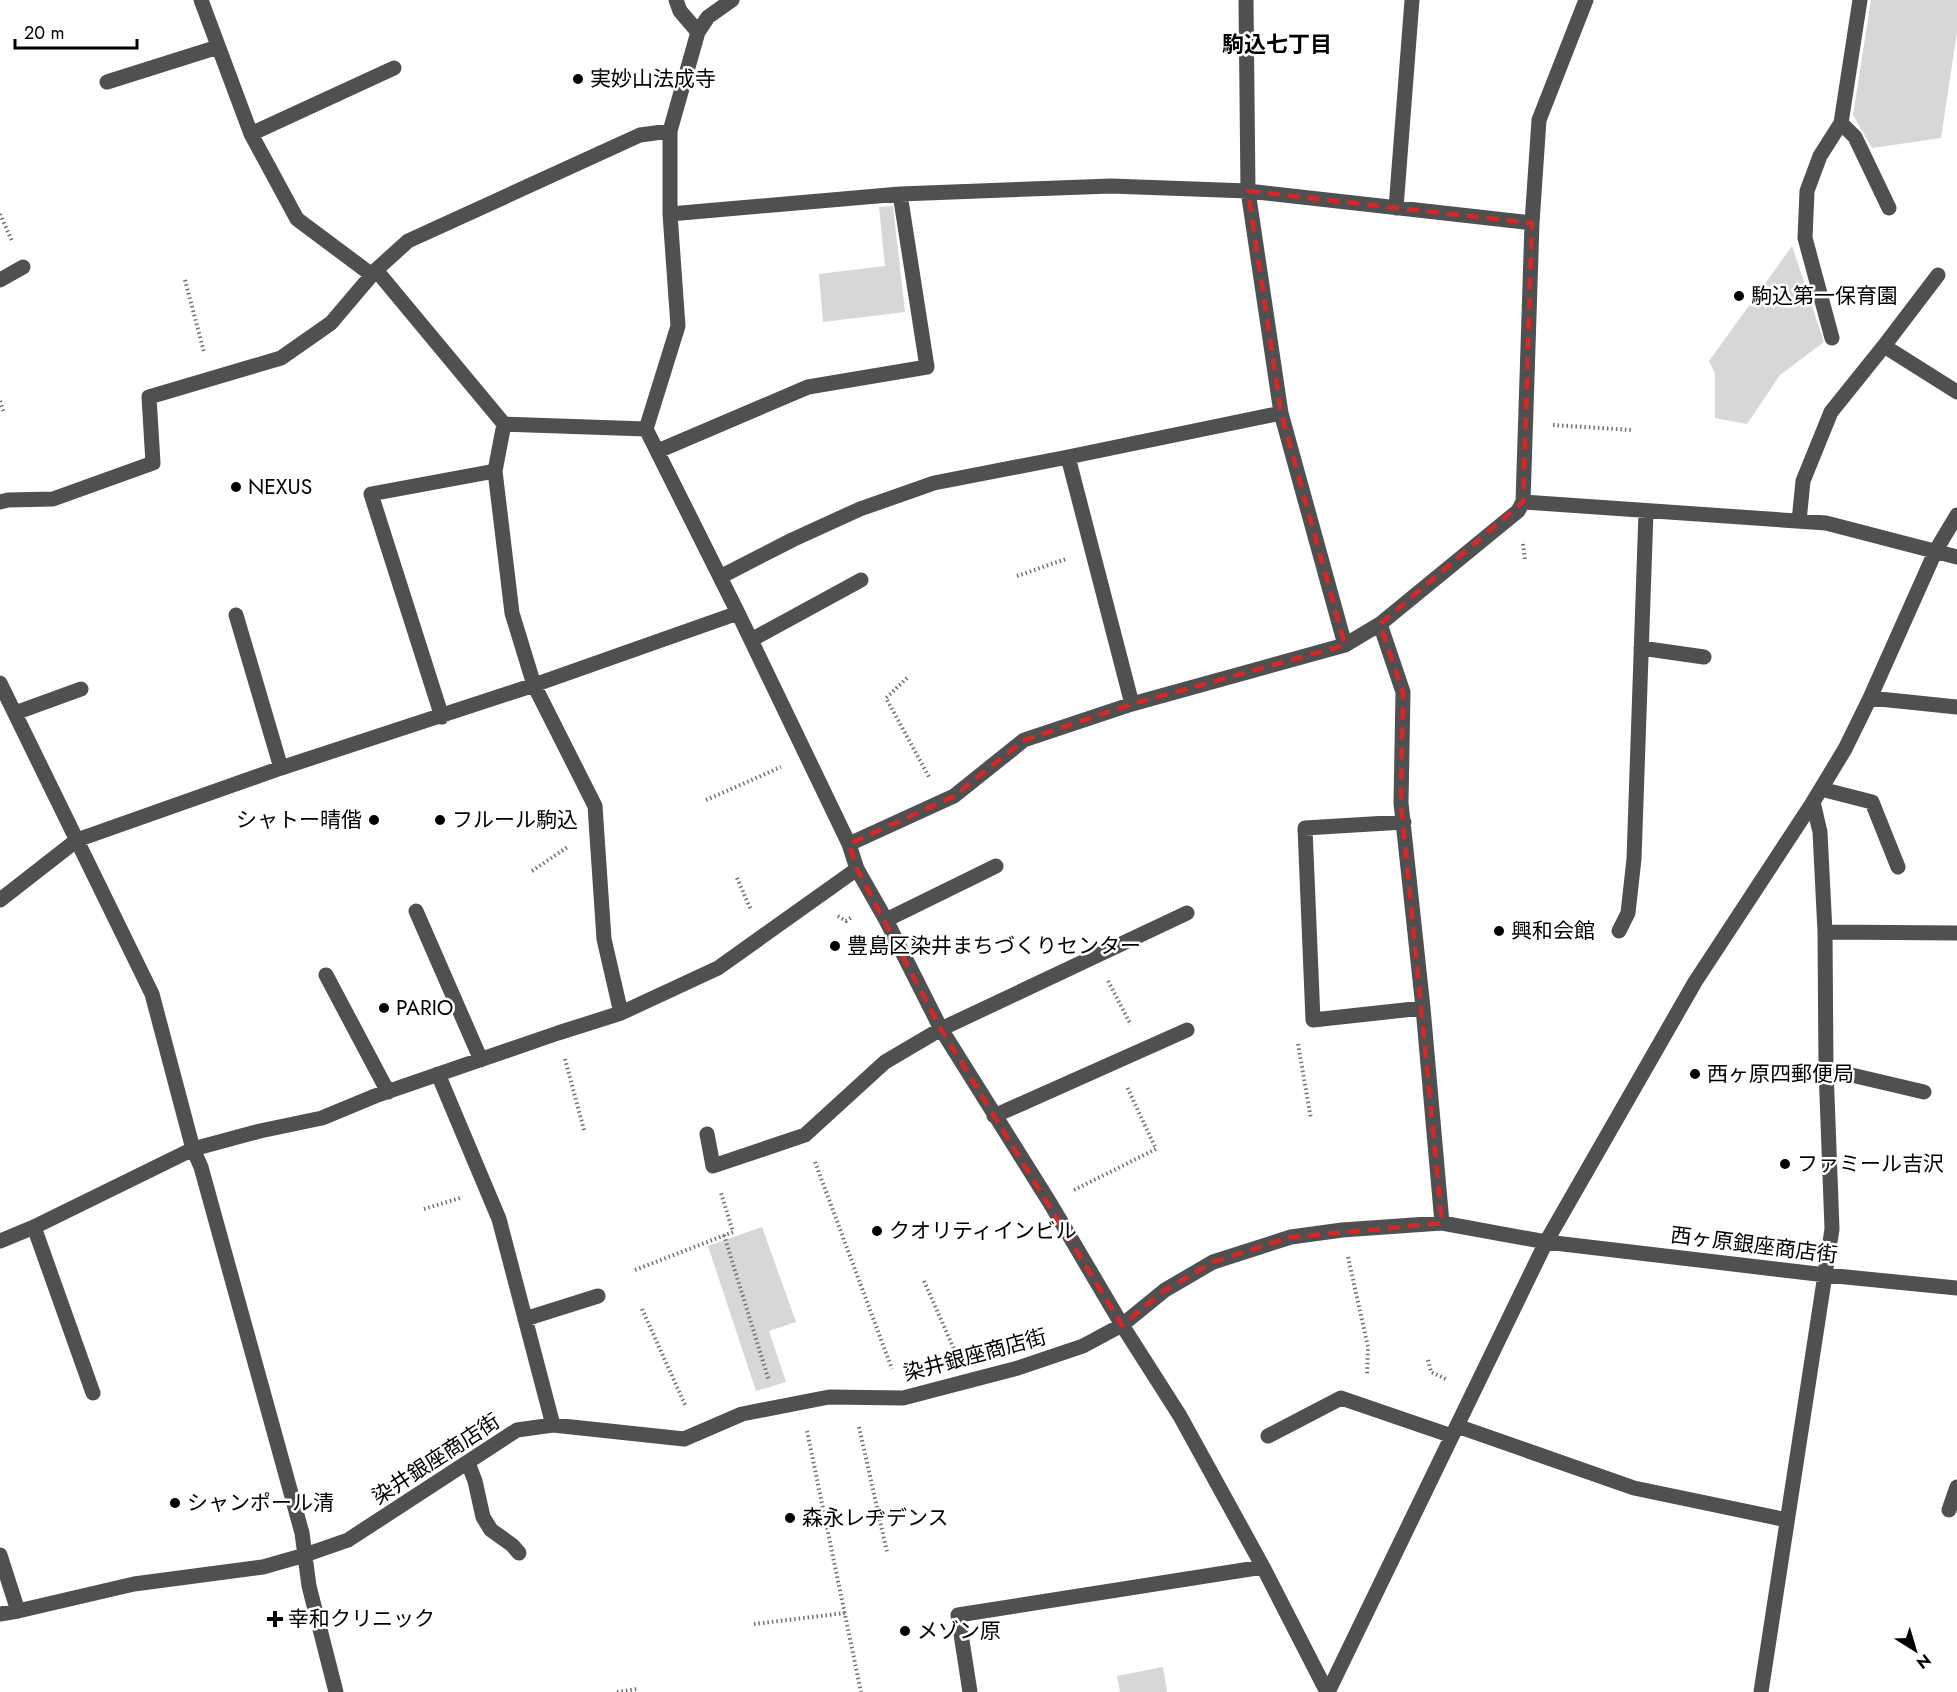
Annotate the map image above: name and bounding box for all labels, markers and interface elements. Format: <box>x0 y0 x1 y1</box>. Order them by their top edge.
scale bar <box>15 12 136 50</box>
text: 20 m <box>24 20 64 46</box>
district label: 駒込七丁目 <box>1222 28 1332 60</box>
place label: 実妙山法成寺 <box>590 64 716 94</box>
marker: 実妙山法成寺 <box>571 72 585 86</box>
place label: 駒込第一保育園 <box>1751 281 1898 311</box>
marker: 駒込第一保育園 <box>1732 289 1746 303</box>
place label: NEXUS <box>248 472 312 502</box>
marker: NEXUS <box>229 480 243 494</box>
place label: シャトー晴偕 <box>236 805 362 835</box>
place label: フルール駒込 <box>452 805 578 835</box>
marker: シャトー晴偕 <box>367 813 381 827</box>
marker: フルール駒込 <box>433 813 447 827</box>
place label: 興和会館 <box>1511 916 1595 946</box>
marker: 興和会館 <box>1492 924 1506 938</box>
place label: 豊島区染井まちづくりセンター <box>847 931 1141 961</box>
marker: 豊島区染井まちづくりセンター <box>828 939 842 953</box>
place label: PARIO <box>396 993 453 1023</box>
marker: PARIO <box>377 1001 391 1015</box>
place label: 西ヶ原四郵便局 <box>1707 1059 1854 1089</box>
marker: 西ヶ原四郵便局 <box>1688 1067 1702 1081</box>
place label: ファミール吉沢 <box>1797 1149 1944 1179</box>
marker: ファミール吉沢 <box>1778 1157 1792 1171</box>
place label: クオリティインビル <box>889 1216 1077 1246</box>
street label: 西ヶ原銀座商店街 <box>1669 1220 1839 1270</box>
marker: クオリティインビル <box>870 1224 884 1238</box>
street label: 染井銀座商店街 <box>900 1321 1050 1389</box>
street label: 染井銀座商店街 <box>366 1406 506 1512</box>
place label: シャンポール清 <box>187 1488 334 1518</box>
marker: シャンポール清 <box>168 1496 182 1510</box>
place label: 森永レヂデンス <box>802 1503 949 1533</box>
marker: 森永レヂデンス <box>783 1511 797 1525</box>
place label: 幸和クリニック <box>288 1604 435 1634</box>
marker: 幸和クリニック <box>266 1610 284 1628</box>
place label: メゾン原 <box>917 1616 1001 1646</box>
north arrow <box>1885 1620 1945 1680</box>
marker: メゾン原 <box>898 1624 912 1638</box>
text: N <box>1912 1649 1936 1675</box>

